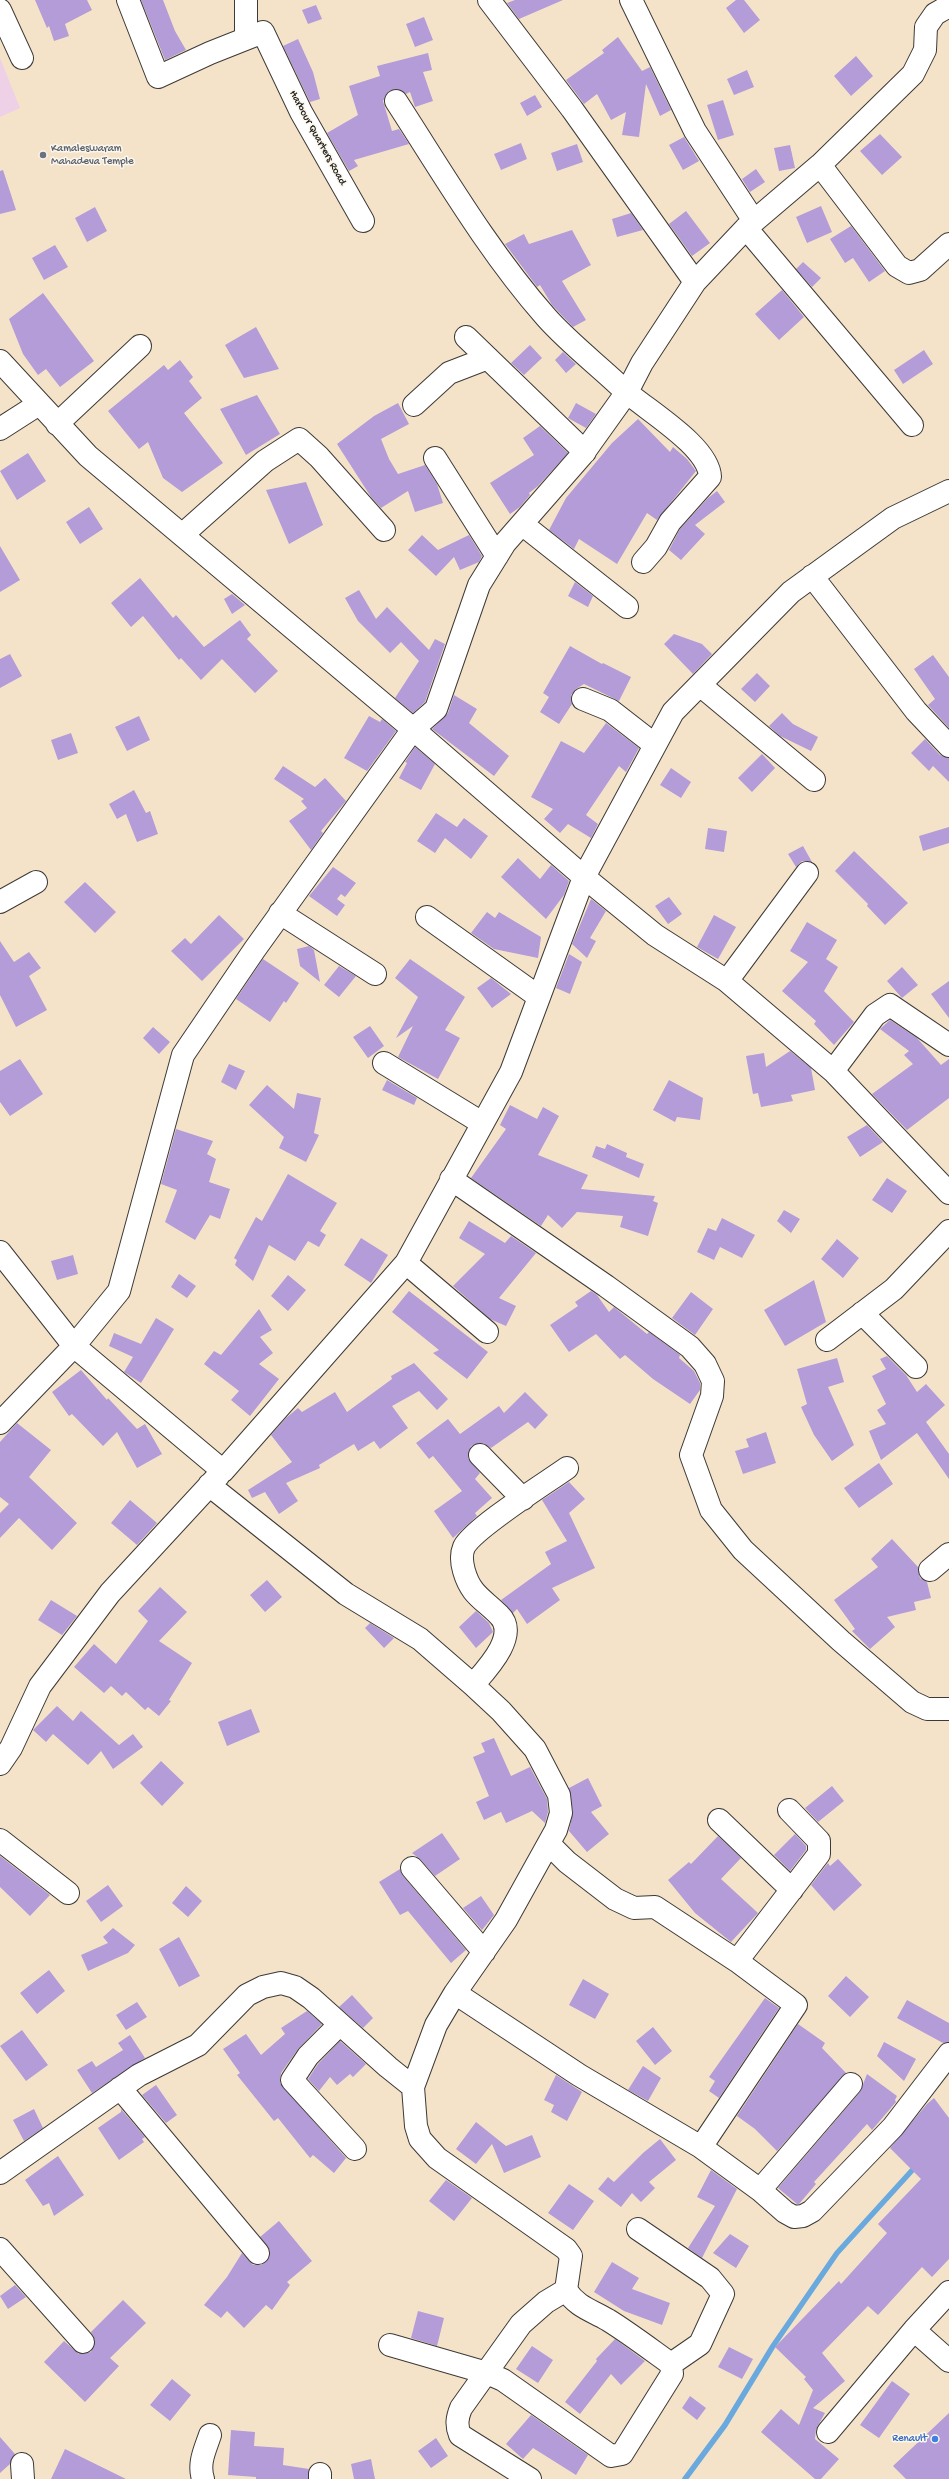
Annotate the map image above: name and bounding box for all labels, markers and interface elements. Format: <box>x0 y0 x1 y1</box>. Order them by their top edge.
street label: Harbour Quarters Road <box>285 88 349 188</box>
place label: Kamaleswaram Mahadeva Temple <box>51 142 134 168</box>
marker: Kamaleswaram Mahadeva Temple <box>38 150 48 160</box>
place label: Renault <box>892 2432 927 2446</box>
marker: Renault <box>930 2434 940 2444</box>

